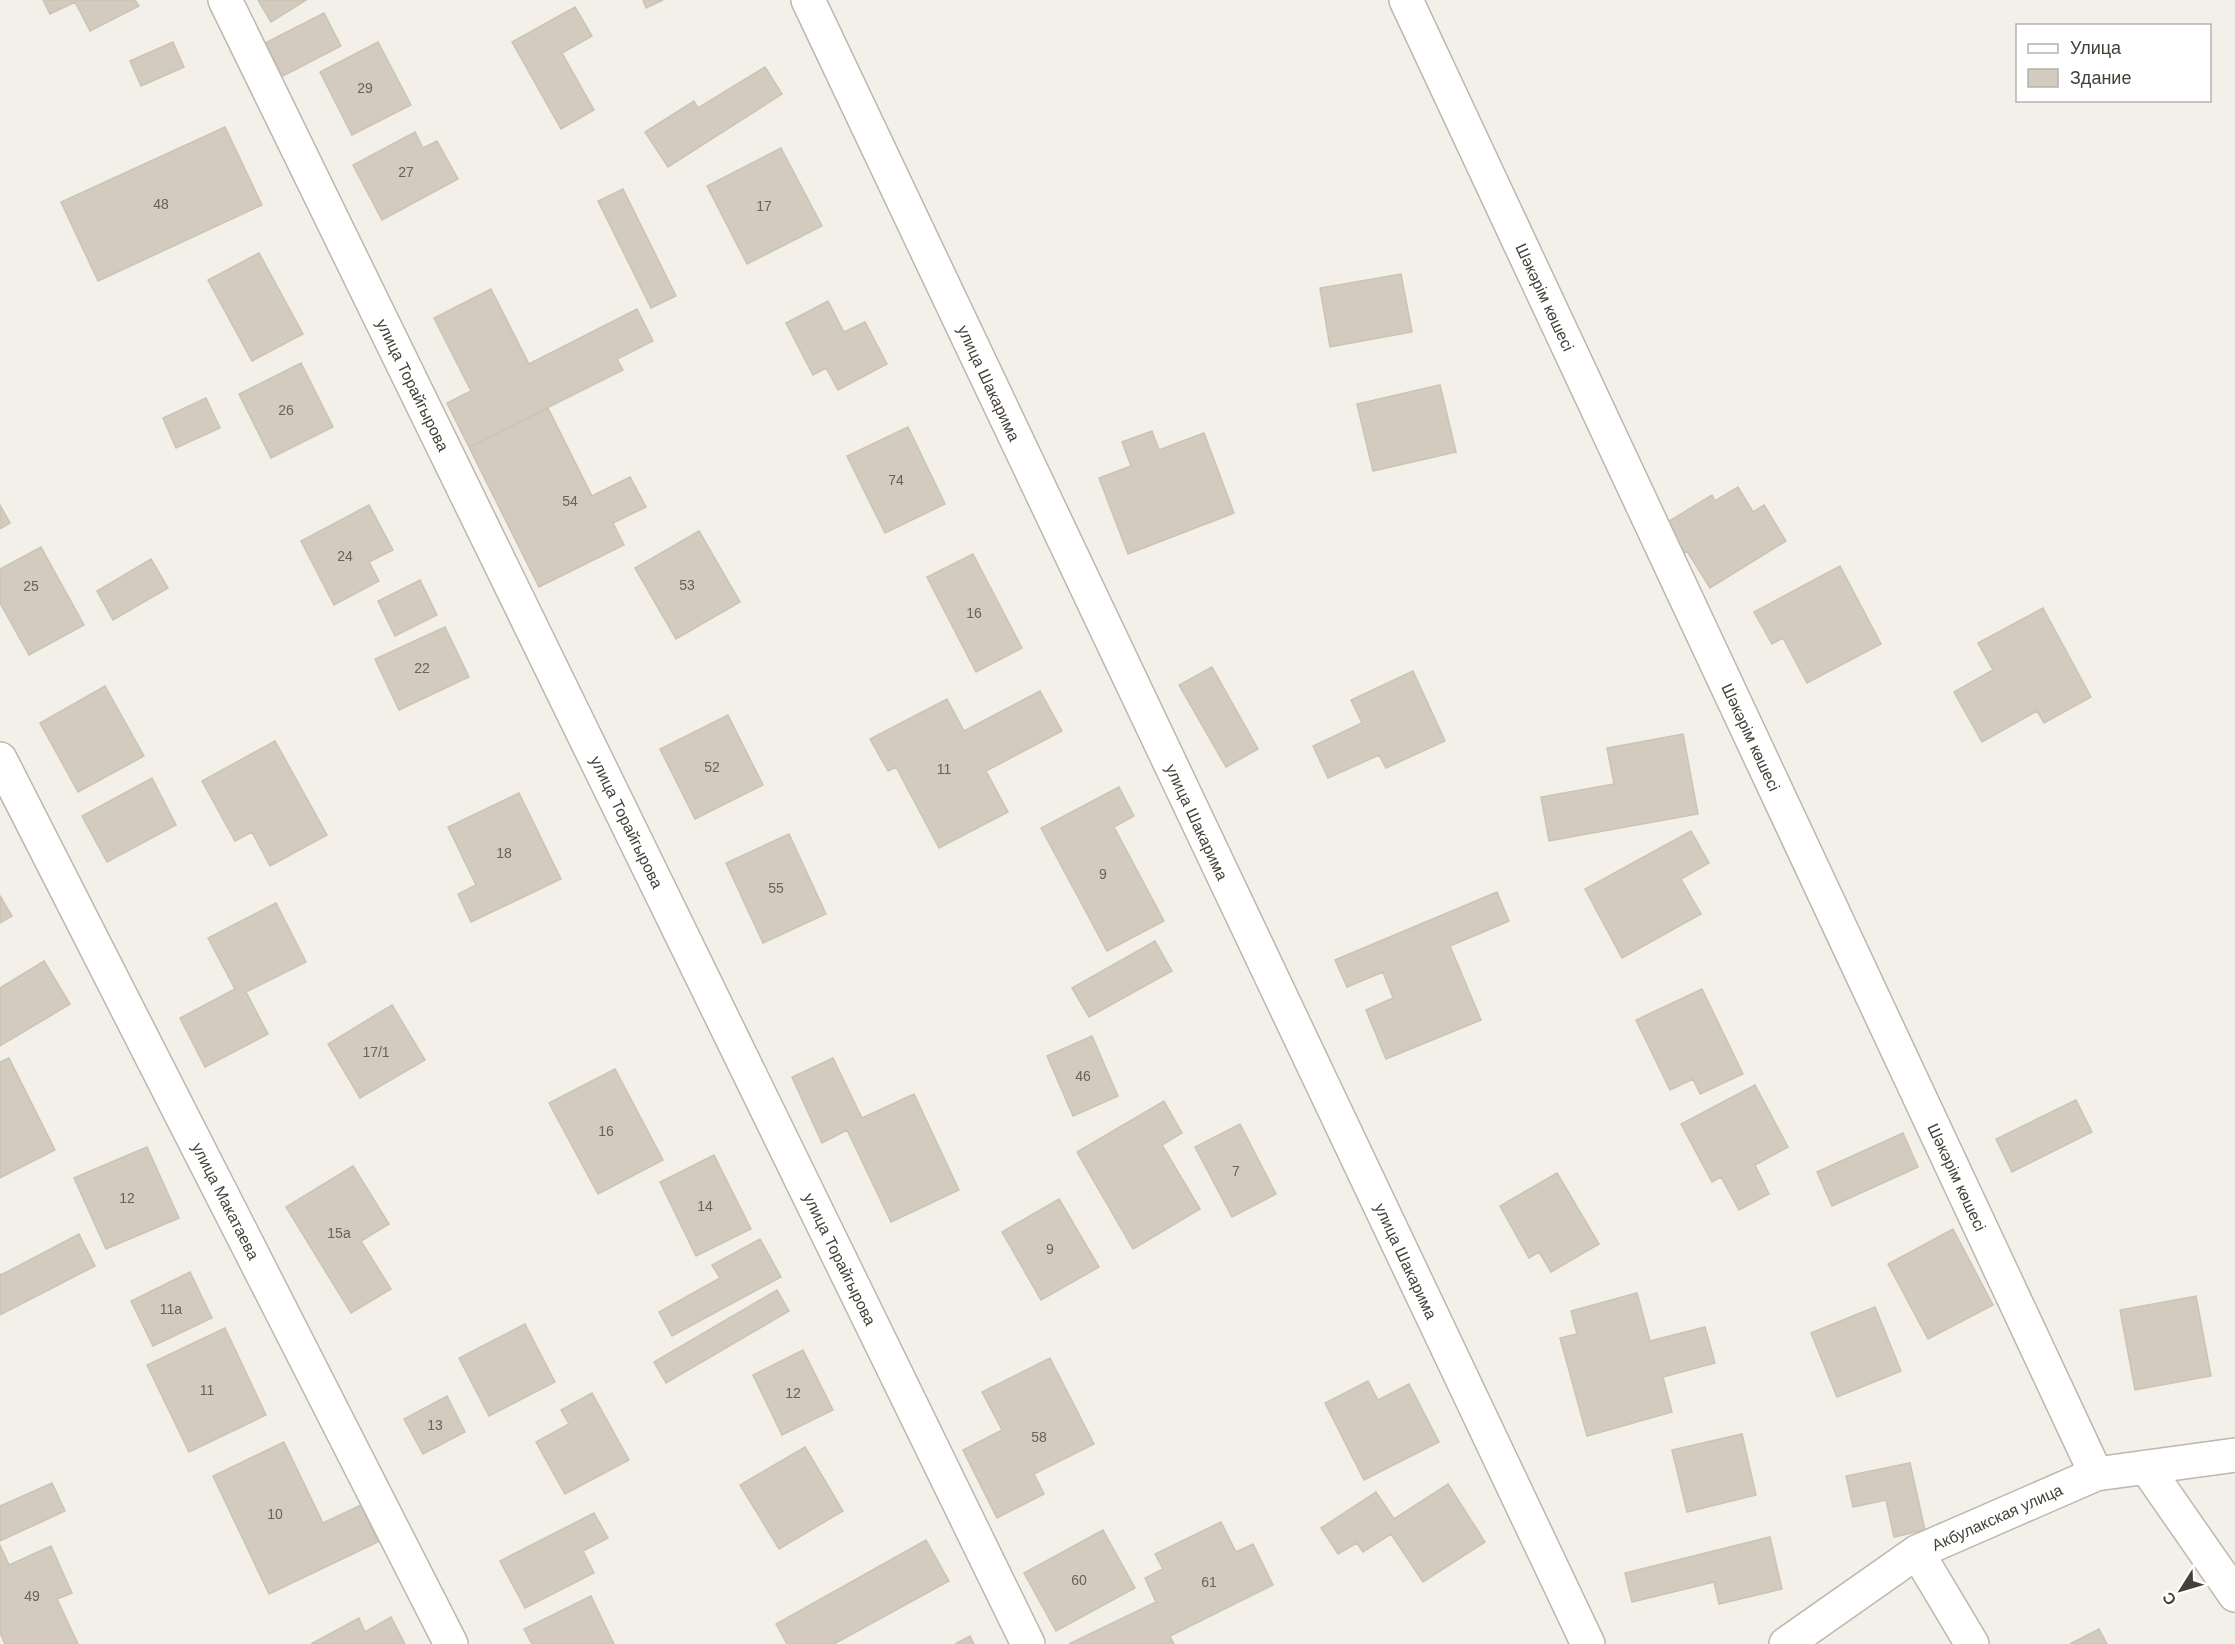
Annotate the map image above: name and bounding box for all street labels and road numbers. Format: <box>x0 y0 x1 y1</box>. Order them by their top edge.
street label: Шәкәрім көшесі <box>1512 241 1577 354</box>
street label: улица Торайгырова <box>373 316 452 454</box>
street label: улица Шакарима <box>954 323 1023 444</box>
street label: Шәкәрім көшесі <box>1718 681 1783 794</box>
street label: улица Торайгырова <box>587 753 666 891</box>
street label: улица Шакарима <box>1162 762 1231 883</box>
street label: Шәкәрім көшесі <box>1924 1121 1989 1234</box>
street label: улица Макатаева <box>189 1140 262 1263</box>
street label: улица Торайгырова <box>800 1190 879 1328</box>
street label: улица Шакарима <box>1371 1201 1440 1322</box>
street label: Акбулакская улица <box>1929 1481 2065 1554</box>

